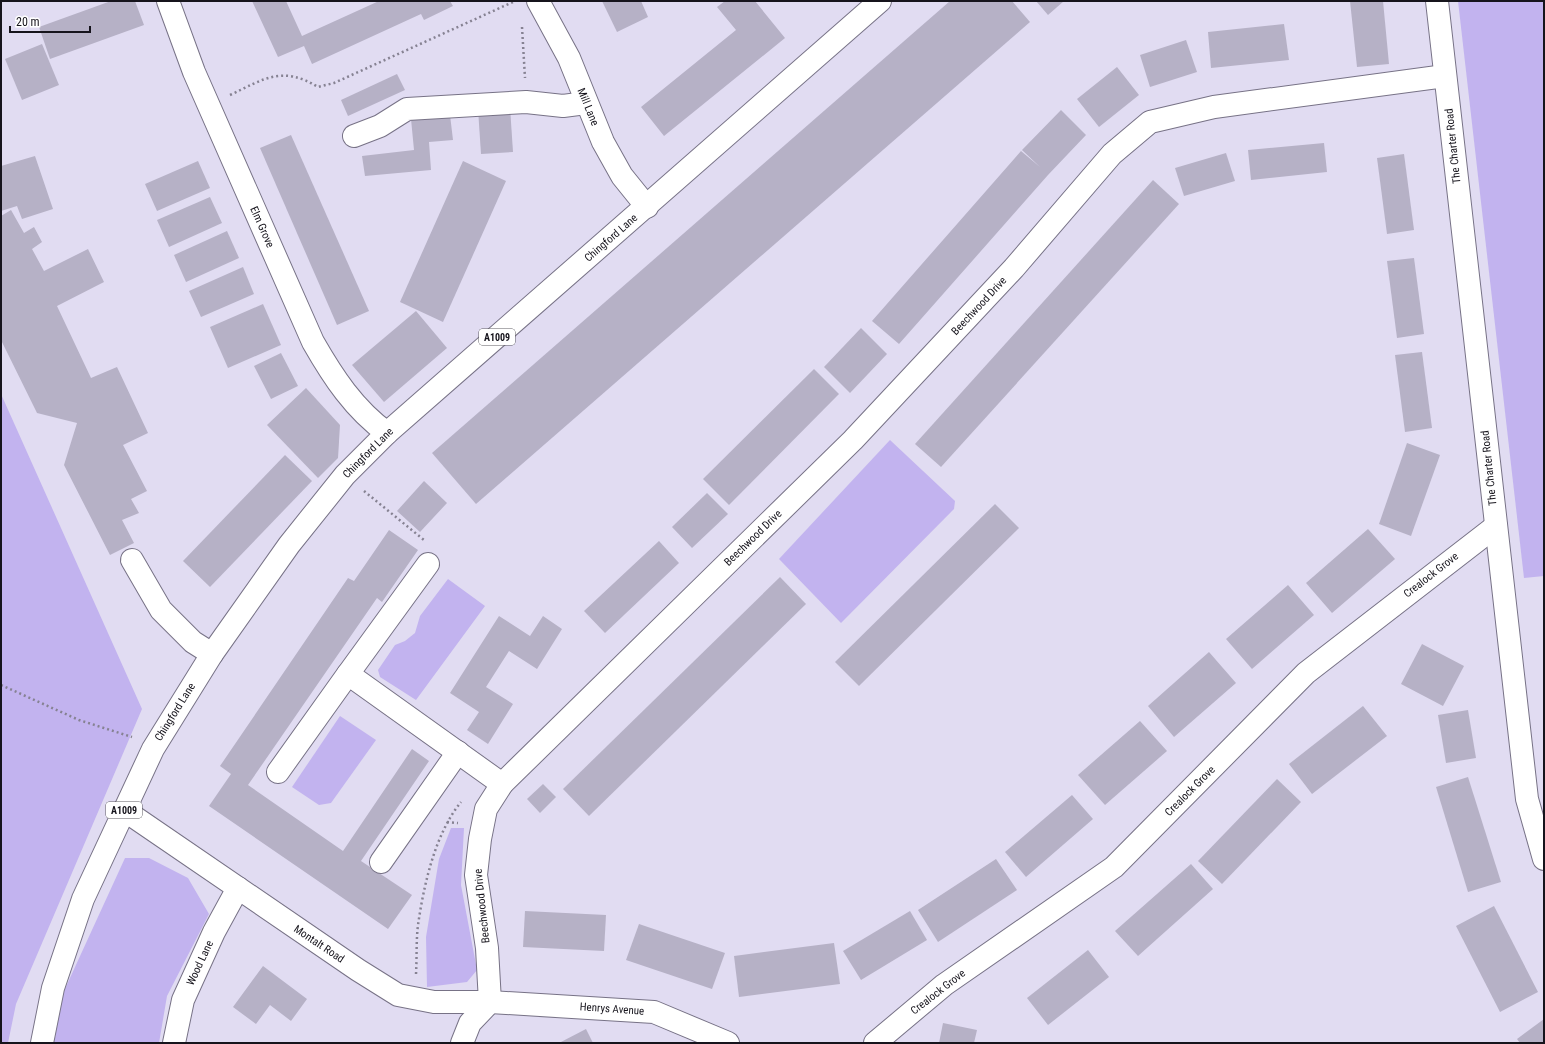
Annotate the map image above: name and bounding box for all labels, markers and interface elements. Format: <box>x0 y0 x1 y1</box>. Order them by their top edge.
scale bar <box>10 8 90 34</box>
text: 20 m <box>16 15 40 29</box>
street label: Mill Lane <box>575 86 601 128</box>
street label: The Charter Road <box>1443 108 1463 184</box>
street label: Elm Grove <box>247 204 277 250</box>
street label: Chingford Lane <box>582 211 640 265</box>
street label: Beechwood Drive <box>949 274 1009 338</box>
road number: A1009 <box>479 329 515 345</box>
street label: Chingford Lane <box>340 425 396 481</box>
street label: The Charter Road <box>1479 430 1499 506</box>
street label: Beechwood Drive <box>722 507 784 569</box>
street label: Crealock Grove <box>1401 550 1461 600</box>
street label: Chingford Lane <box>152 681 198 743</box>
street label: Crealock Grove <box>1162 763 1218 819</box>
road number: A1009 <box>106 802 142 818</box>
street label: Beechwood Drive <box>472 868 492 944</box>
street label: Montalt Road <box>291 922 347 966</box>
street label: Wood Lane <box>184 938 216 988</box>
street label: Crealock Grove <box>908 967 968 1017</box>
street label: Henrys Avenue <box>579 1000 645 1018</box>

